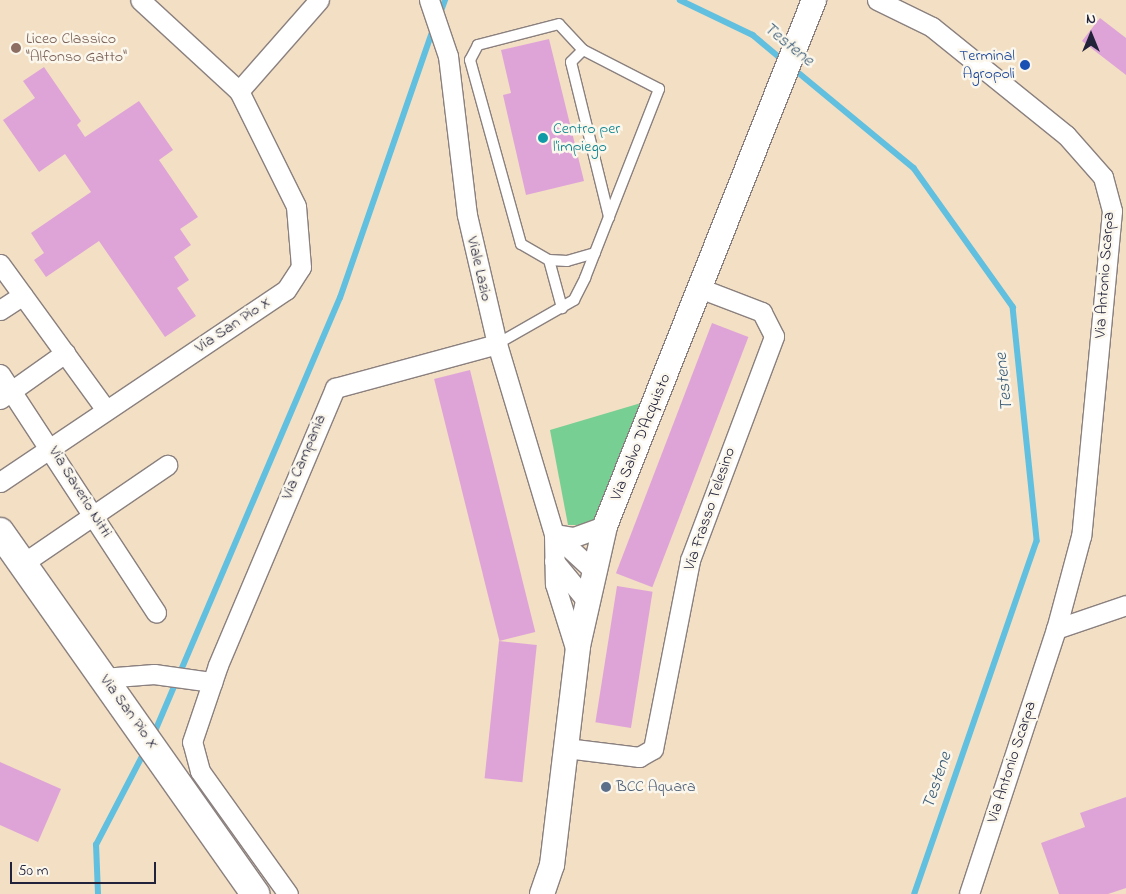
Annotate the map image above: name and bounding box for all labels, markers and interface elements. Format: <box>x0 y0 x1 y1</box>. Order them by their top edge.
text: N <box>1086 9 1096 30</box>
north arrow <box>1066 10 1116 60</box>
water label: Testene <box>758 18 818 72</box>
place label: Liceo Classico "Alfonso Gatto" <box>26 29 127 67</box>
marker: Liceo Classico "Alfonso Gatto" <box>10 42 22 54</box>
place label: Terminal Agropoli <box>959 46 1015 84</box>
marker: Terminal Agropoli <box>1019 59 1031 71</box>
place label: Centro per l'impiego <box>553 119 620 157</box>
marker: Centro per l'impiego <box>537 132 549 144</box>
street label: Via Antonio Scarpa <box>1091 211 1119 339</box>
street label: Viale Lazio <box>462 235 496 303</box>
street label: Via San Pio X <box>191 293 275 357</box>
water label: Testene <box>991 352 1019 412</box>
street label: Via Salvo D'Acquisto <box>607 371 675 503</box>
street label: Via Campania <box>277 412 331 502</box>
street label: Via Saverio Nitti <box>44 443 116 541</box>
street label: Via Frasso Telesino <box>680 445 740 573</box>
street label: Via San Pio X <box>96 671 162 753</box>
street label: Via Antonio Scarpa <box>983 699 1041 825</box>
water label: Testene <box>918 750 958 812</box>
place label: BCC Aquara <box>616 777 696 797</box>
marker: BCC Aquara <box>600 781 612 793</box>
scale bar <box>12 852 159 884</box>
text: 50 m <box>18 860 48 882</box>

